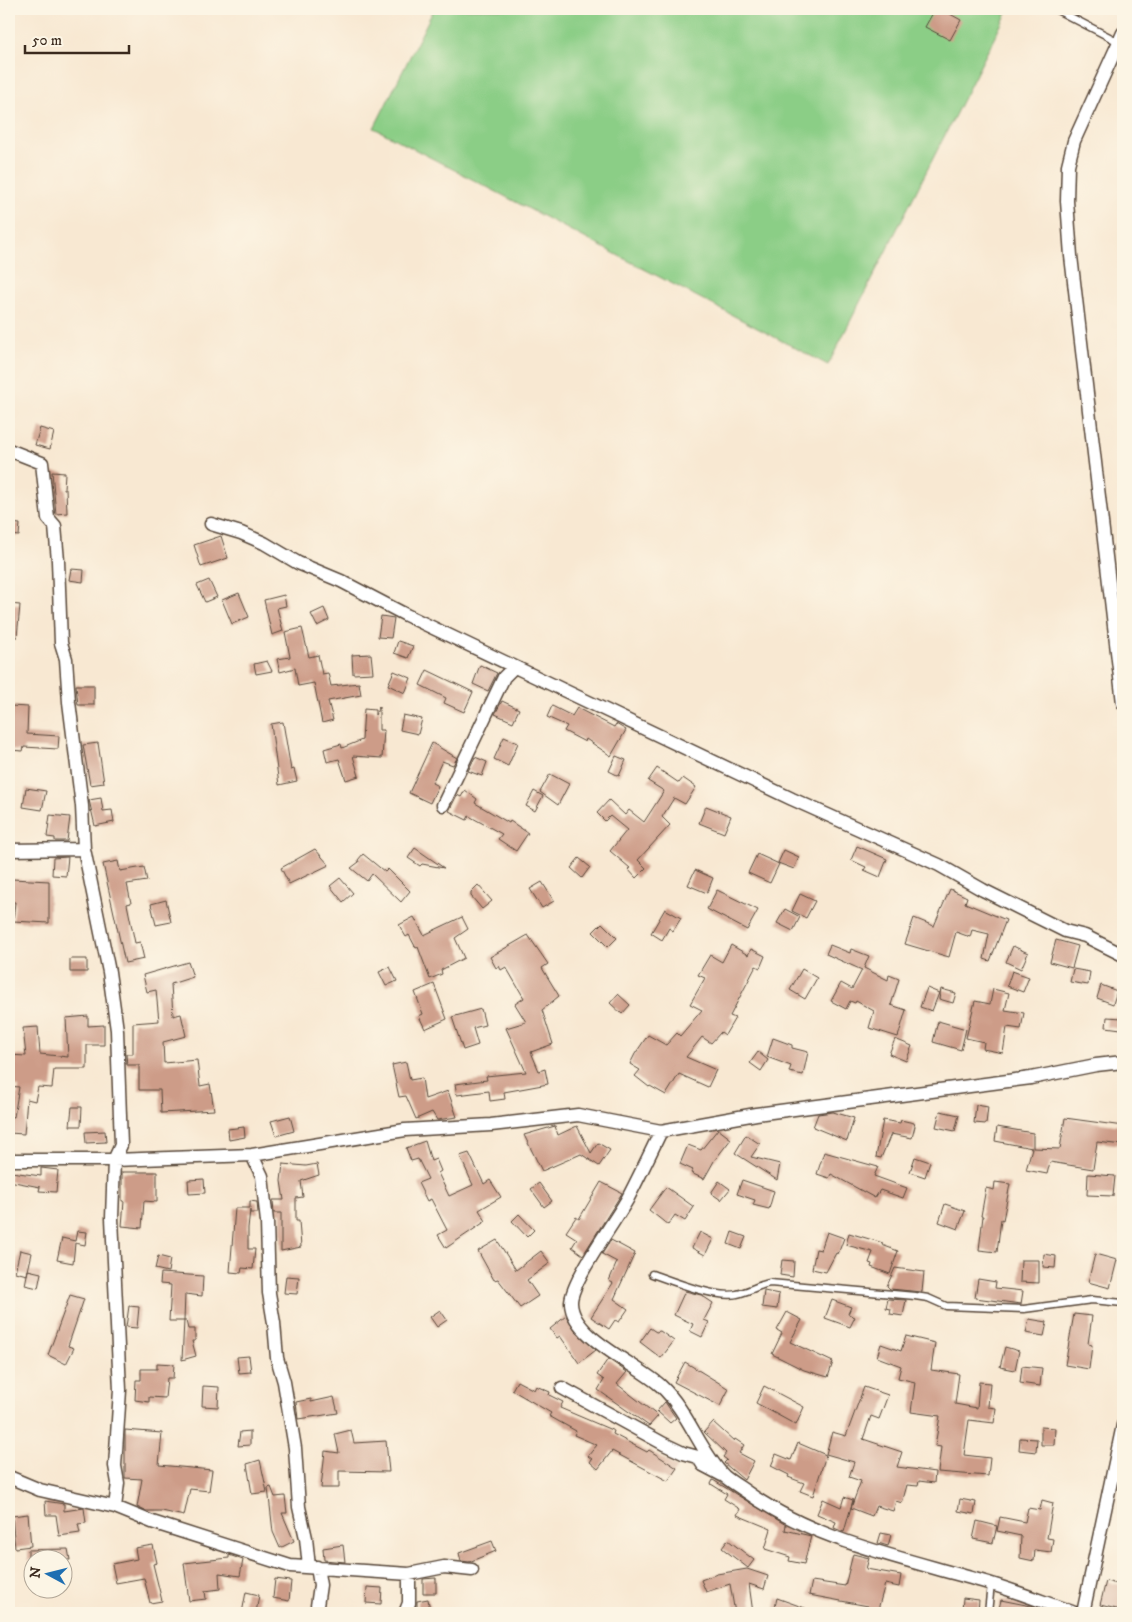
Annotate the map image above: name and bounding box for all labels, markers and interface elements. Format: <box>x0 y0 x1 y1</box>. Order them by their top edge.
scale bar <box>25 22 129 54</box>
text: 50 m <box>32 31 62 50</box>
north arrow <box>22 1550 72 1600</box>
text: N <box>26 1565 46 1579</box>

